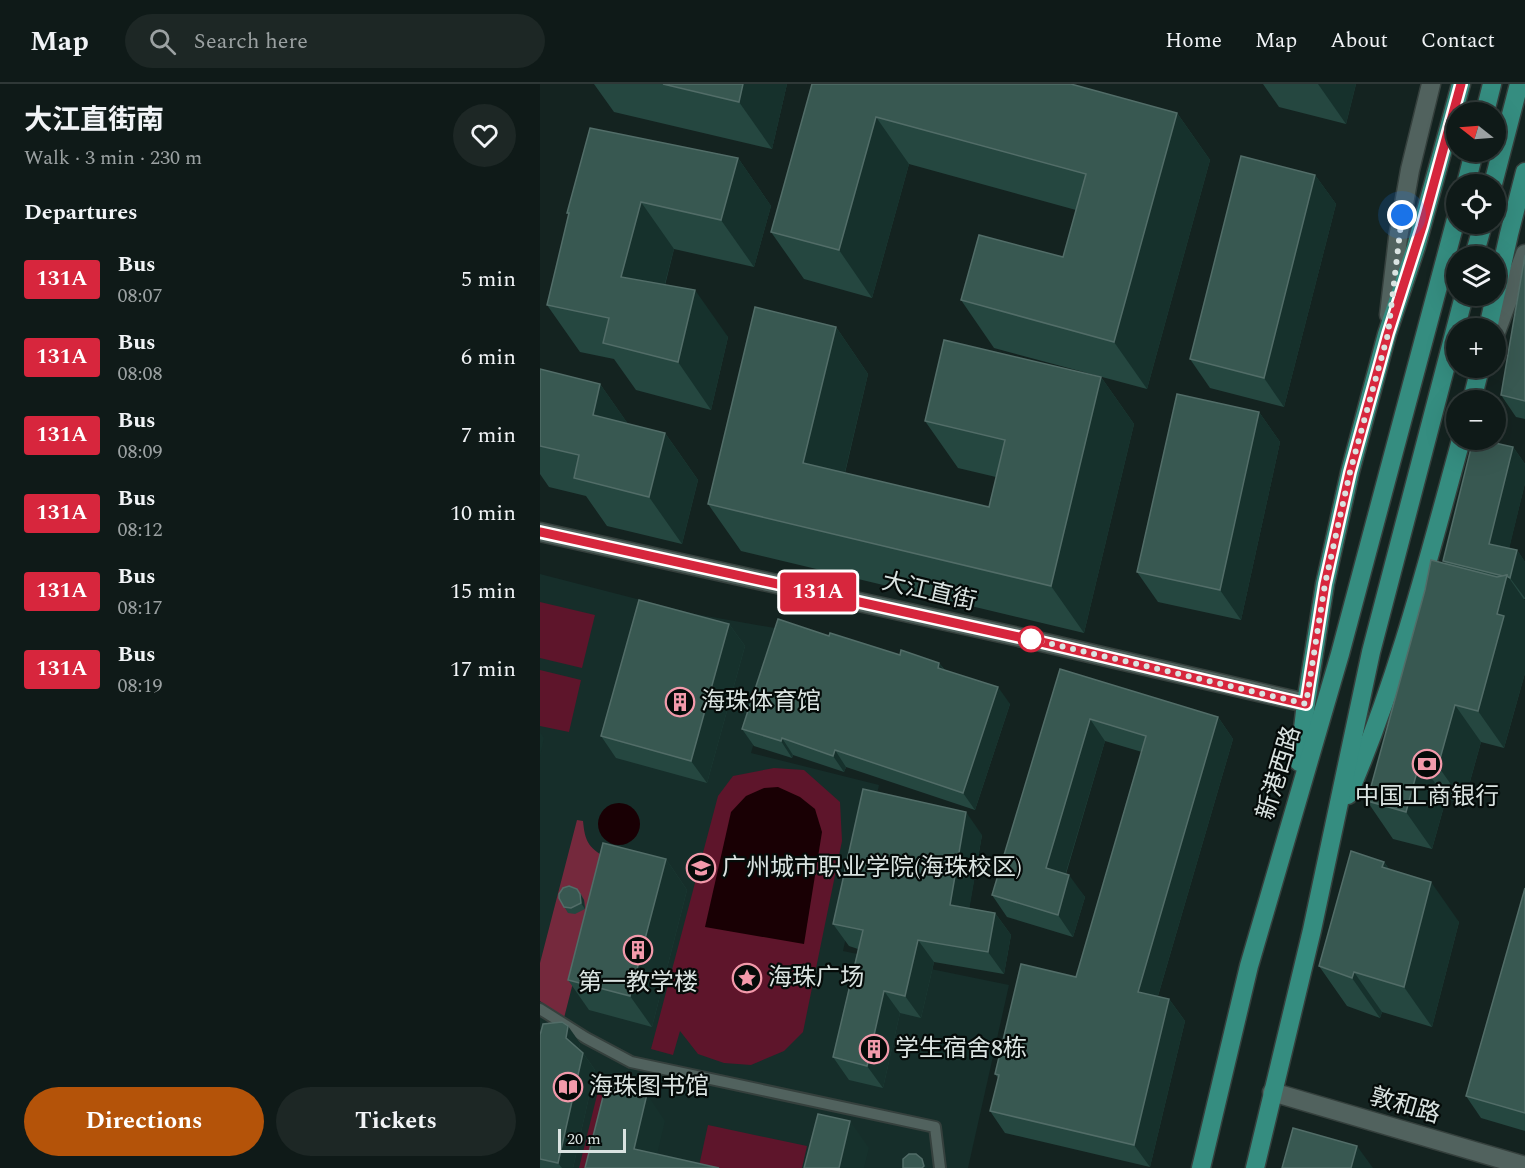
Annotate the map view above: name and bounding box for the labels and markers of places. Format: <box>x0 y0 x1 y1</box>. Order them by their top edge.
unlabelled marker <box>1018 626 1044 652</box>
place label: 海珠体育馆 <box>701 684 821 720</box>
building icon: 海珠体育馆 <box>664 686 696 718</box>
bank icon: 中国工商银行 <box>1411 748 1443 780</box>
place label: 中国工商银行 <box>1355 779 1499 815</box>
place label: 广州城市职业学院(海珠校区) <box>722 850 1022 886</box>
school or university icon: 广州城市职业学院(海珠校区) <box>685 852 717 884</box>
building icon: 第一教学楼 <box>622 934 654 966</box>
place label: 海珠广场 <box>768 960 864 996</box>
place icon: 海珠广场 <box>731 962 763 994</box>
place label: 第一教学楼 <box>578 965 698 1001</box>
place label: 学生宿舍8栋 <box>895 1031 1027 1067</box>
building icon: 学生宿舍8栋 <box>858 1033 890 1065</box>
place label: 海珠图书馆 <box>589 1069 709 1105</box>
library icon: 海珠图书馆 <box>552 1071 584 1103</box>

